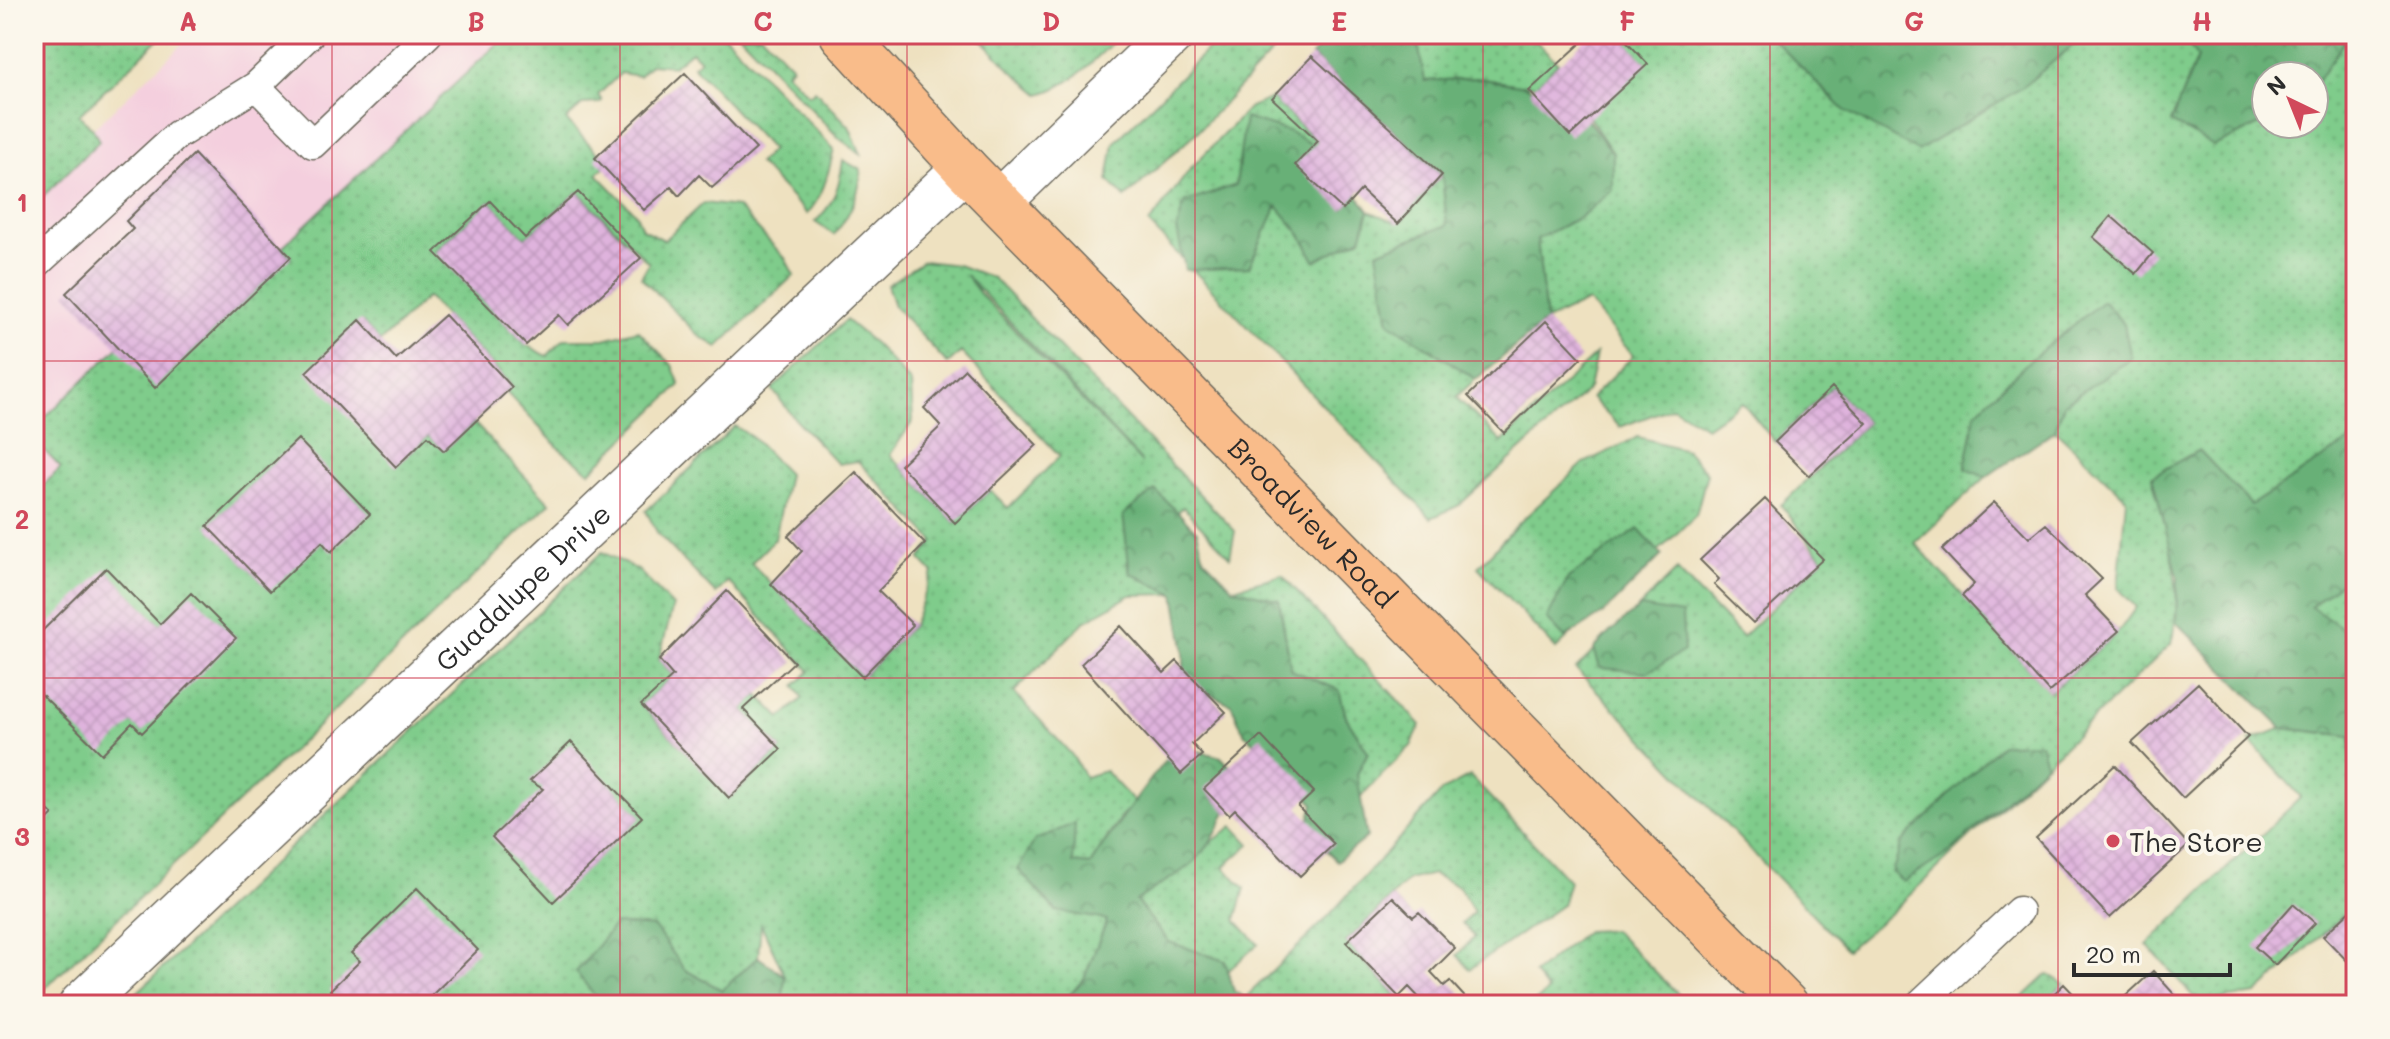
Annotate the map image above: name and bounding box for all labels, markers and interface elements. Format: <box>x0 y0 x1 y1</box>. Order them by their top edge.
text: A <box>179 4 197 38</box>
text: B <box>467 4 485 38</box>
text: C <box>753 4 773 38</box>
text: D <box>1042 4 1060 38</box>
text: E <box>1331 4 1347 38</box>
text: F <box>1619 4 1635 38</box>
text: G <box>1904 4 1924 38</box>
text: H <box>2192 4 2212 38</box>
north arrow <box>2250 60 2330 140</box>
text: N <box>2260 69 2292 101</box>
text: 1 <box>16 185 28 219</box>
street label: Broadview Road <box>1221 429 1404 615</box>
street label: Guadalupe Drive <box>427 495 618 679</box>
text: 2 <box>15 502 29 536</box>
text: 3 <box>14 819 30 853</box>
place label: The Store <box>2129 823 2263 859</box>
marker: The Store <box>2104 832 2122 850</box>
scale bar <box>2074 927 2230 977</box>
text: 20 m <box>2086 938 2141 969</box>

